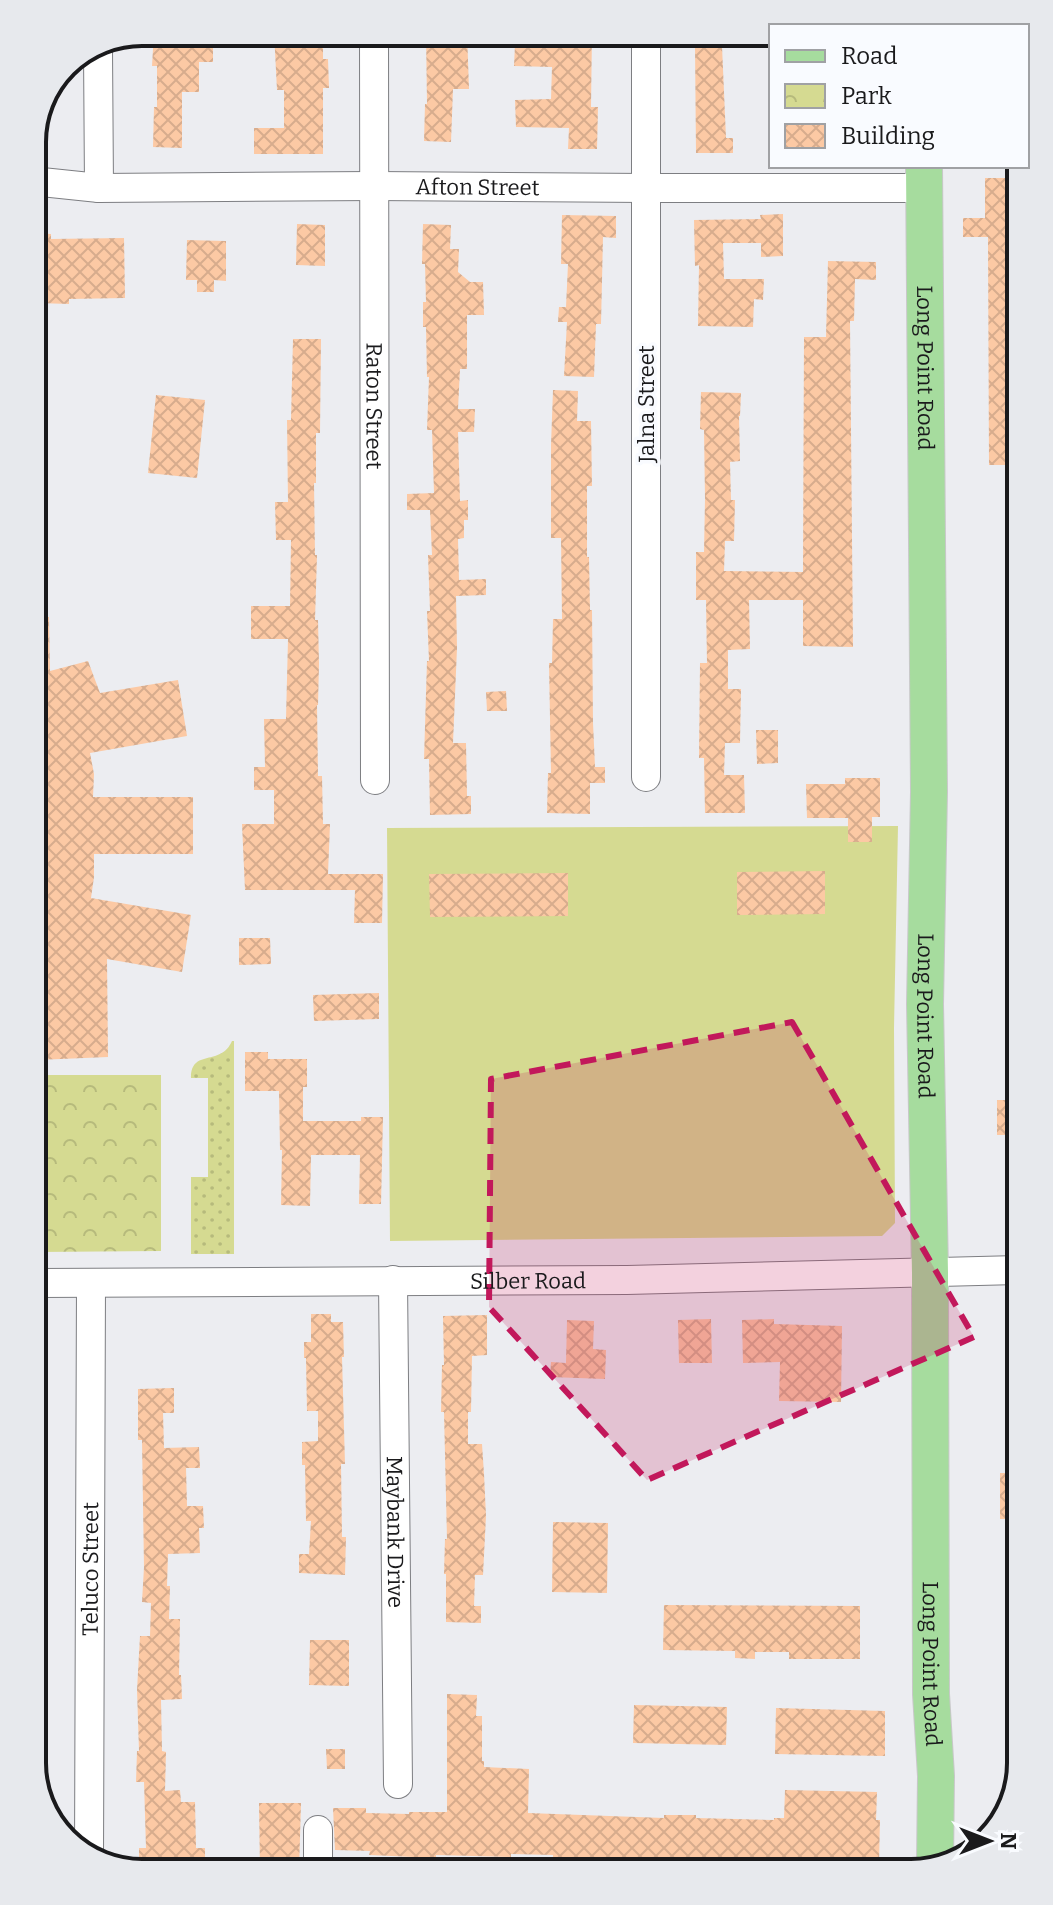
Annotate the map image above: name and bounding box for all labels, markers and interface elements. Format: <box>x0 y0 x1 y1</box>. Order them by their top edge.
legend <box>769 24 1029 168</box>
text: Road <box>841 42 897 70</box>
text: Park <box>841 82 892 110</box>
text: Building <box>841 122 935 150</box>
street label: Afton Street <box>416 173 540 201</box>
street label: Long Point Road <box>911 285 939 451</box>
street label: Raton Street <box>360 342 388 470</box>
street label: Jalna Street <box>633 345 660 464</box>
street label: Long Point Road <box>911 933 940 1099</box>
street label: Silber Road <box>470 1267 586 1295</box>
street label: Maybank Drive <box>381 1456 409 1608</box>
street label: Teluco Street <box>77 1502 104 1636</box>
street label: Long Point Road <box>917 1581 947 1747</box>
north arrow <box>949 1801 1029 1881</box>
text: N <box>995 1833 1022 1850</box>

